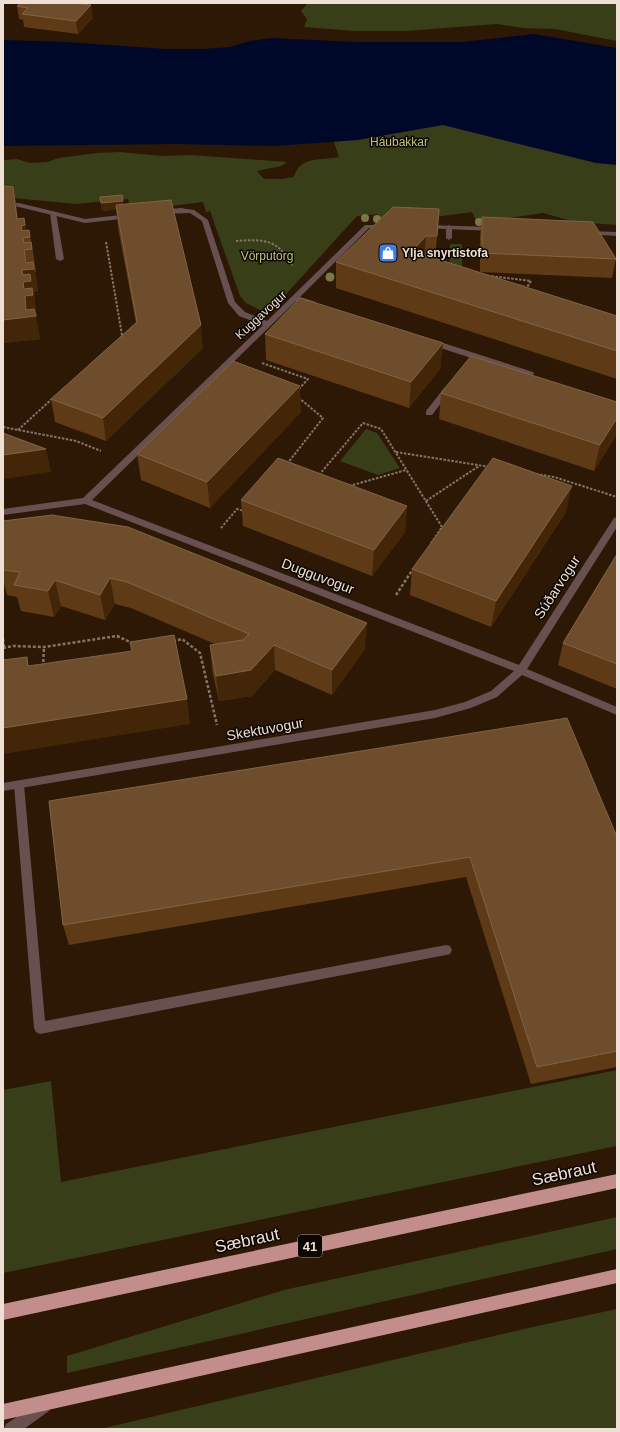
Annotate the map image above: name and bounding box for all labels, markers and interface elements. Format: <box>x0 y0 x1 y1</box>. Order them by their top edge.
park label: Háubakkar <box>370 135 428 149</box>
shop icon: Ylja snyrtistofa <box>377 242 399 264</box>
place label: Ylja snyrtistofa <box>402 246 488 260</box>
park label: Vörputorg <box>241 249 293 263</box>
street label: Kuggavogur <box>233 288 289 342</box>
street label: Súðarvogur <box>531 552 584 622</box>
street label: Dugguvogur <box>280 555 357 597</box>
street label: Skektuvogur <box>225 714 305 744</box>
street label: Sæbraut <box>530 1157 598 1190</box>
street label: Sæbraut <box>213 1224 281 1257</box>
road number: 41 <box>298 1235 322 1257</box>

